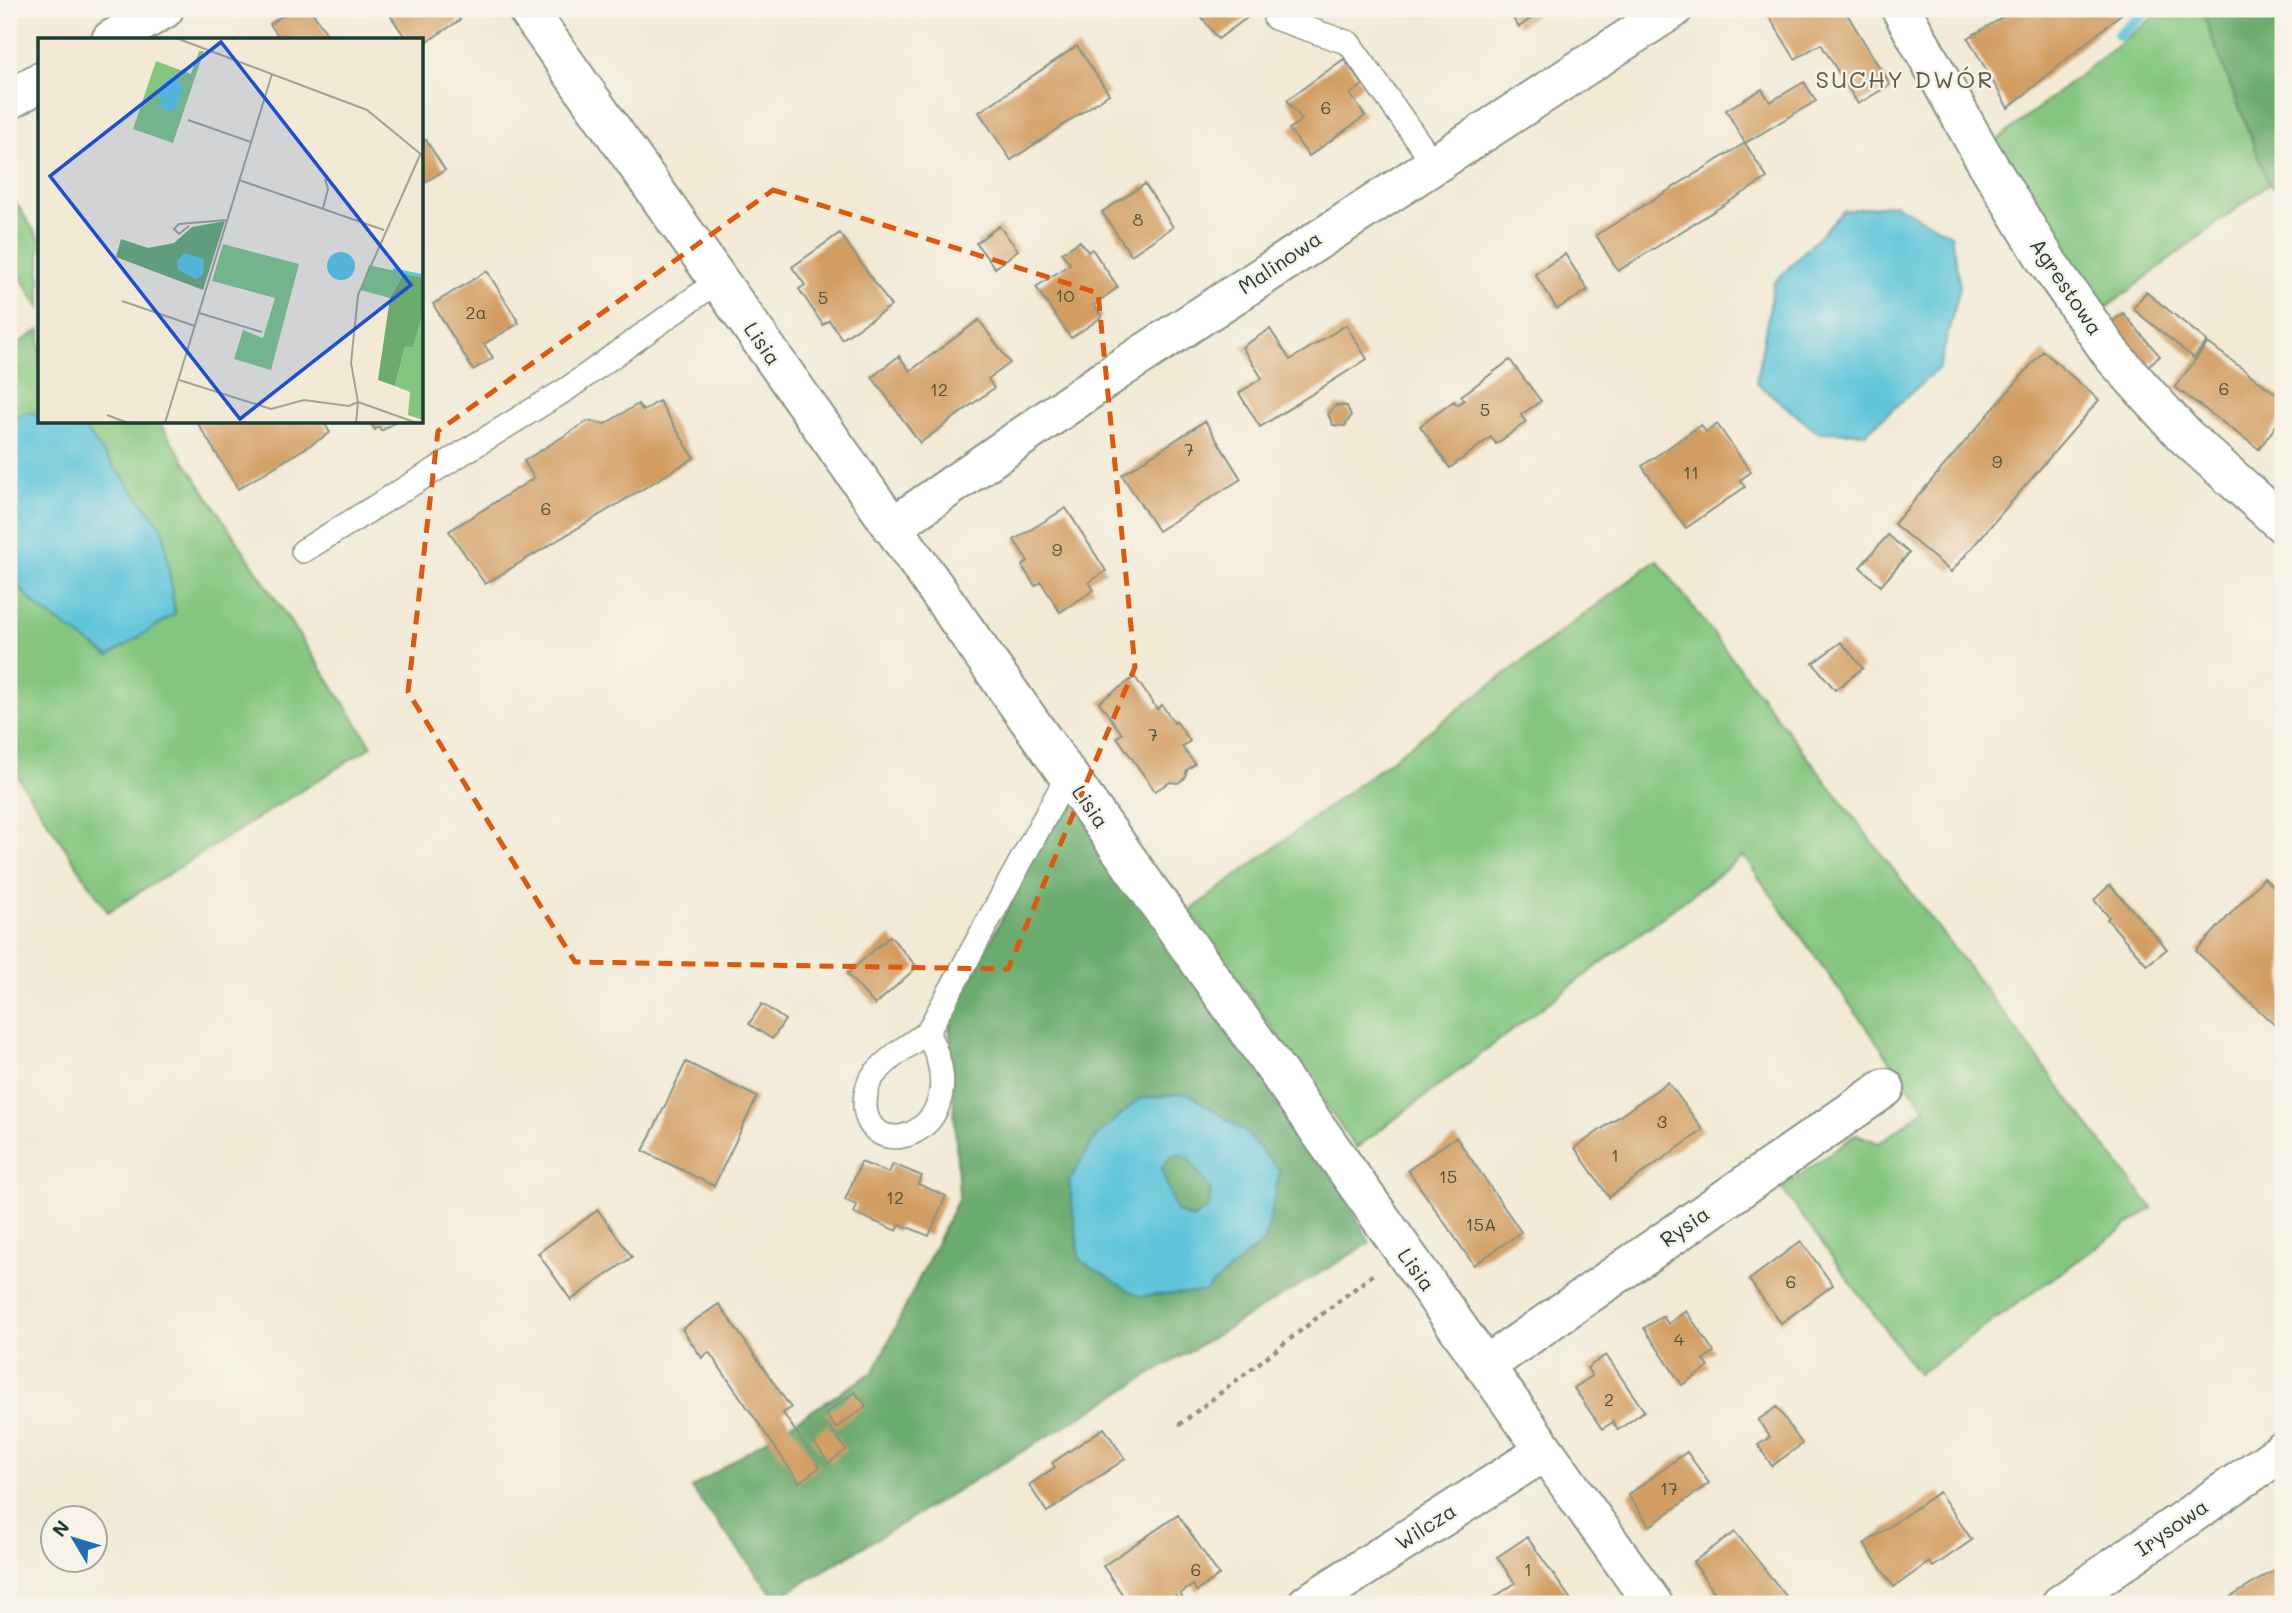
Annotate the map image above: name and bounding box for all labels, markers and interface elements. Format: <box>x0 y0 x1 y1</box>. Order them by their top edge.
inset map <box>38 38 424 424</box>
district label: SUCHY DWÓR <box>1815 63 1995 94</box>
house number: 6 <box>1321 95 1331 119</box>
house number: 8 <box>1133 207 1144 231</box>
street label: Malinowa <box>1232 224 1326 300</box>
street label: Agrestowa <box>2025 232 2110 340</box>
house number: 10 <box>1055 283 1075 307</box>
house number: 5 <box>818 285 828 309</box>
house number: 2a <box>465 300 487 324</box>
street label: Lisia <box>739 316 788 370</box>
house number: 6 <box>2219 376 2229 400</box>
house number: 12 <box>930 377 948 401</box>
house number: 5 <box>1480 397 1490 421</box>
house number: 7 <box>1184 437 1194 461</box>
house number: 9 <box>1992 449 2003 473</box>
house number: 11 <box>1683 460 1699 484</box>
house number: 6 <box>541 496 551 520</box>
house number: 9 <box>1052 537 1063 561</box>
house number: 7 <box>1148 722 1158 746</box>
street label: Lisia <box>1067 779 1116 833</box>
house number: 3 <box>1657 1109 1667 1133</box>
house number: 1 <box>1611 1143 1619 1167</box>
house number: 15 <box>1439 1164 1457 1188</box>
house number: 12 <box>886 1185 904 1209</box>
street label: Rysia <box>1654 1199 1714 1252</box>
house number: 15A <box>1466 1212 1497 1236</box>
street label: Lisia <box>1392 1242 1442 1296</box>
house number: 6 <box>1786 1269 1796 1293</box>
house number: 4 <box>1674 1327 1685 1351</box>
house number: 2 <box>1604 1387 1614 1411</box>
house number: 17 <box>1660 1476 1678 1500</box>
street label: Irysowa <box>2130 1492 2213 1562</box>
street label: Wilcza <box>1390 1496 1461 1555</box>
north arrow <box>38 1504 108 1574</box>
text: N <box>46 1515 74 1542</box>
house number: 6 <box>1191 1557 1201 1581</box>
house number: 1 <box>1524 1557 1532 1581</box>

